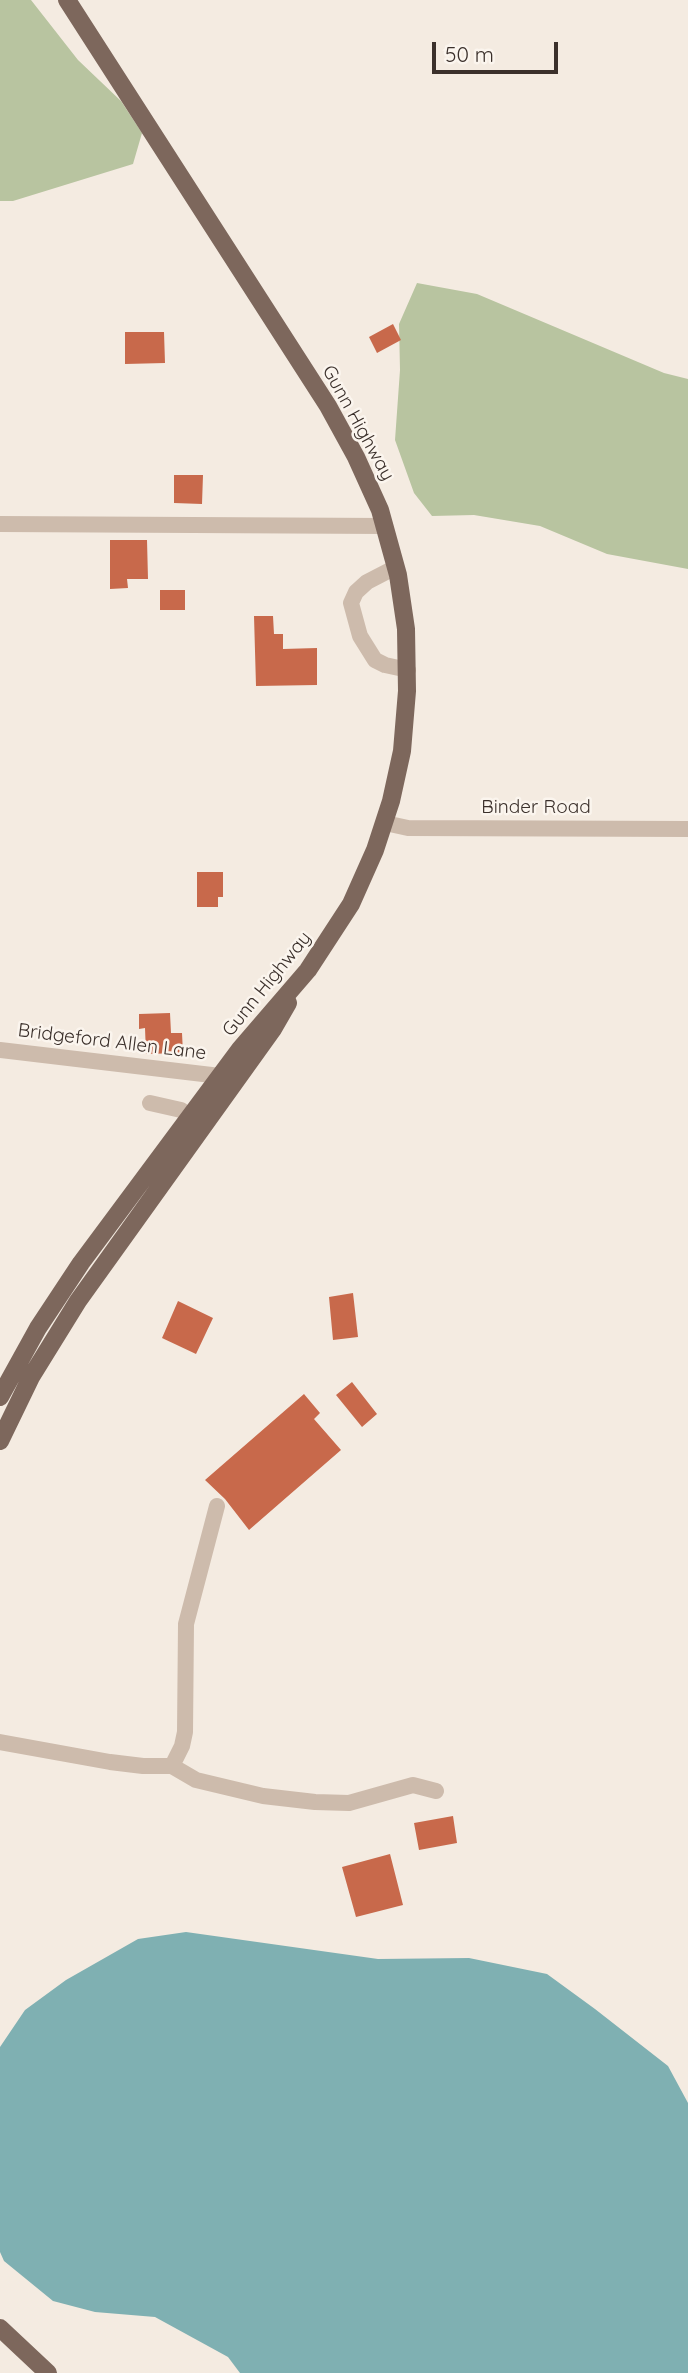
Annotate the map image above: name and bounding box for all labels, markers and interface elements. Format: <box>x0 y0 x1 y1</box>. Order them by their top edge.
scale bar <box>436 28 562 72</box>
text: 50 m <box>445 41 494 67</box>
street label: Gunn Highway <box>317 361 399 485</box>
street label: Binder Road <box>481 796 591 818</box>
street label: Gunn Highway <box>218 927 316 1041</box>
street label: Bridgeford Allen Lane <box>16 1019 208 1065</box>

